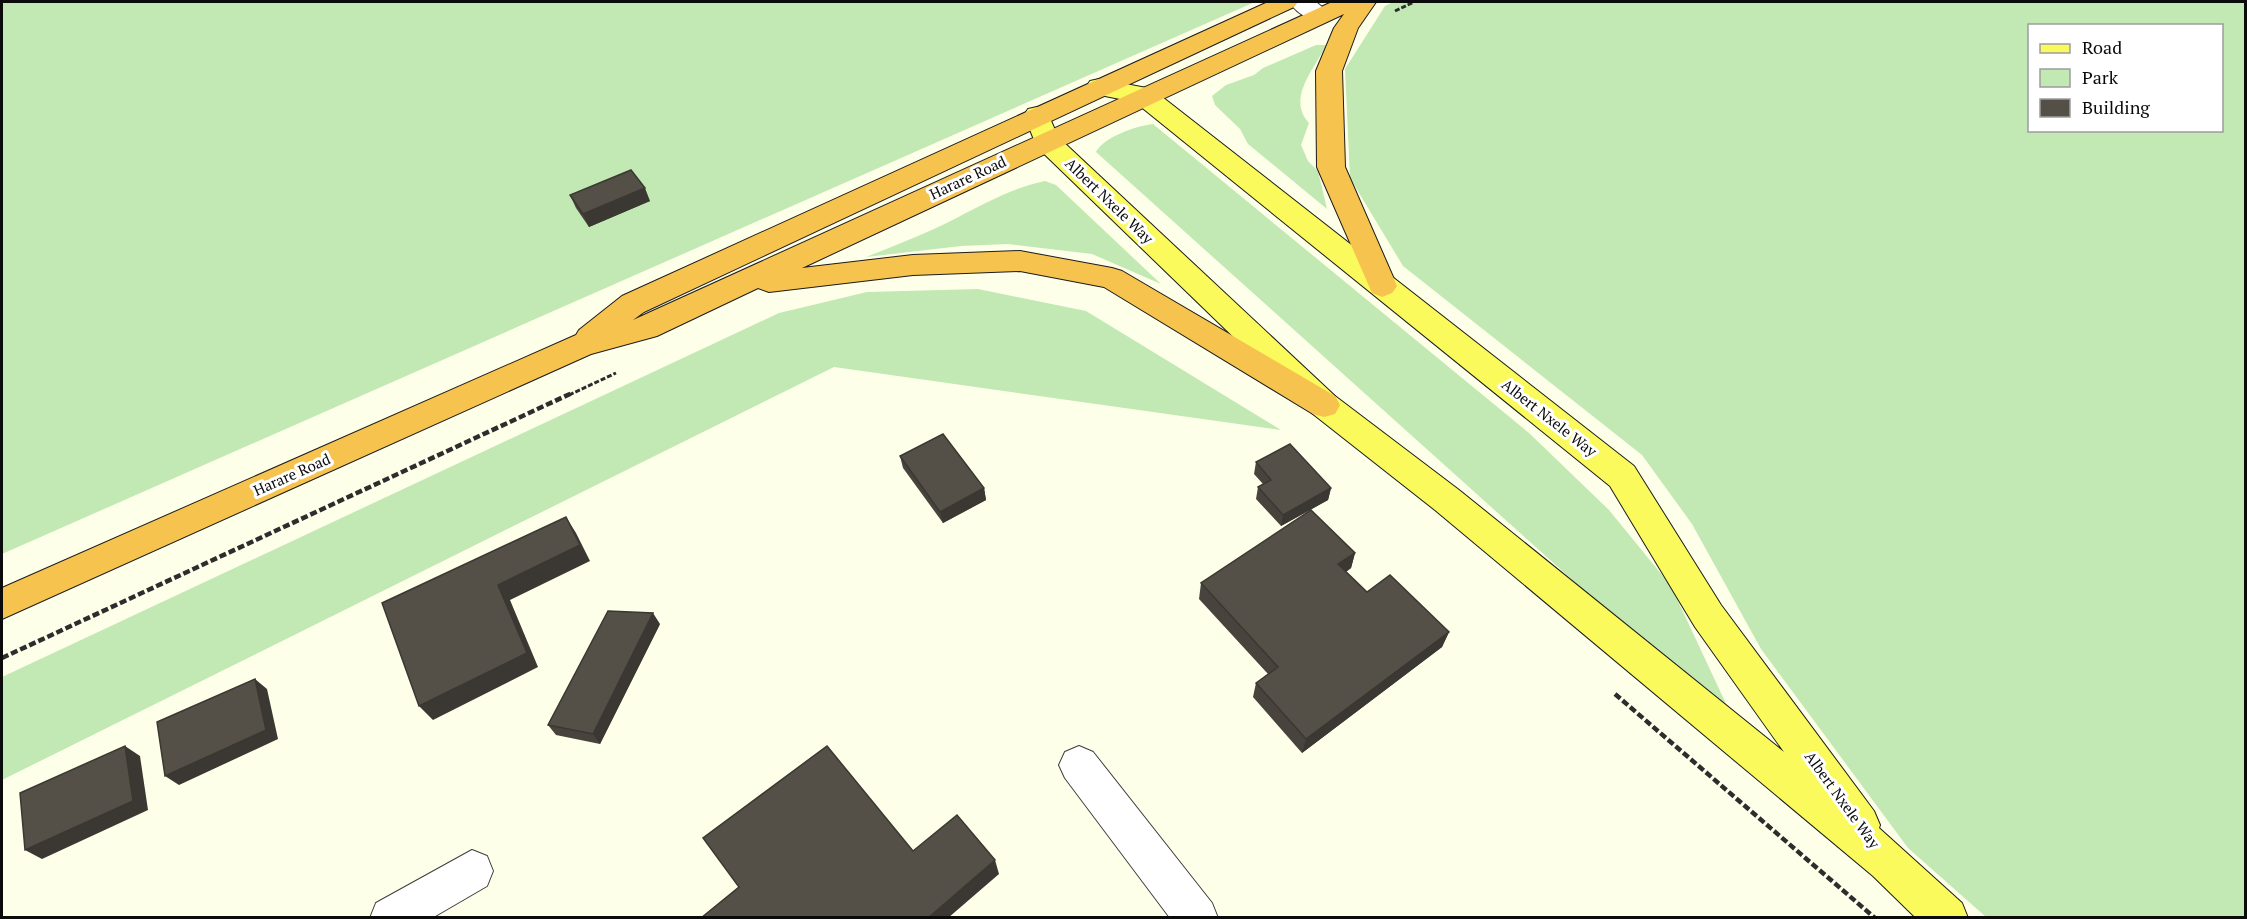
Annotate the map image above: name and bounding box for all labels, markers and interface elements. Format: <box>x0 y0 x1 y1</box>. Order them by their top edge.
legend <box>2028 24 2223 132</box>
text: Road <box>2082 35 2122 59</box>
text: Park <box>2082 65 2119 89</box>
text: Building <box>2082 95 2150 119</box>
street label: Harare Road <box>926 151 1009 204</box>
street label: Albert Nxele Way <box>1061 153 1158 248</box>
street label: Albert Nxele Way <box>1498 374 1602 461</box>
street label: Harare Road <box>250 448 333 500</box>
street label: Albert Nxele Way <box>1801 747 1885 852</box>

